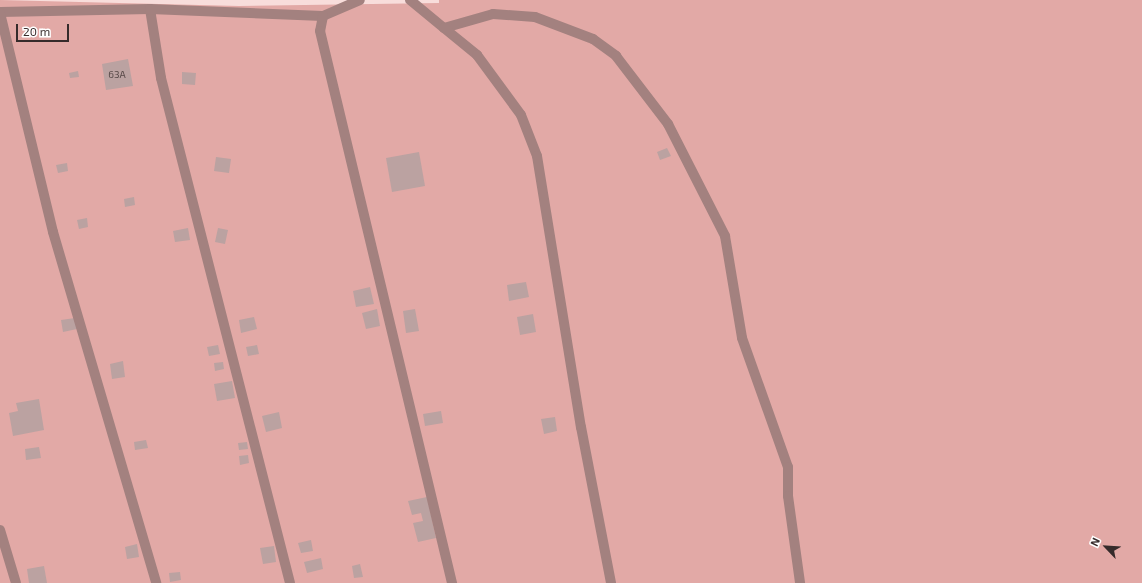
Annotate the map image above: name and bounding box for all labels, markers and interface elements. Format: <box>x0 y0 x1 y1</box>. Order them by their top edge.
scale bar <box>18 16 71 42</box>
text: 20 m <box>23 24 50 38</box>
house number: 63А <box>108 69 126 81</box>
north arrow <box>1086 527 1126 567</box>
text: N <box>1087 535 1102 548</box>

